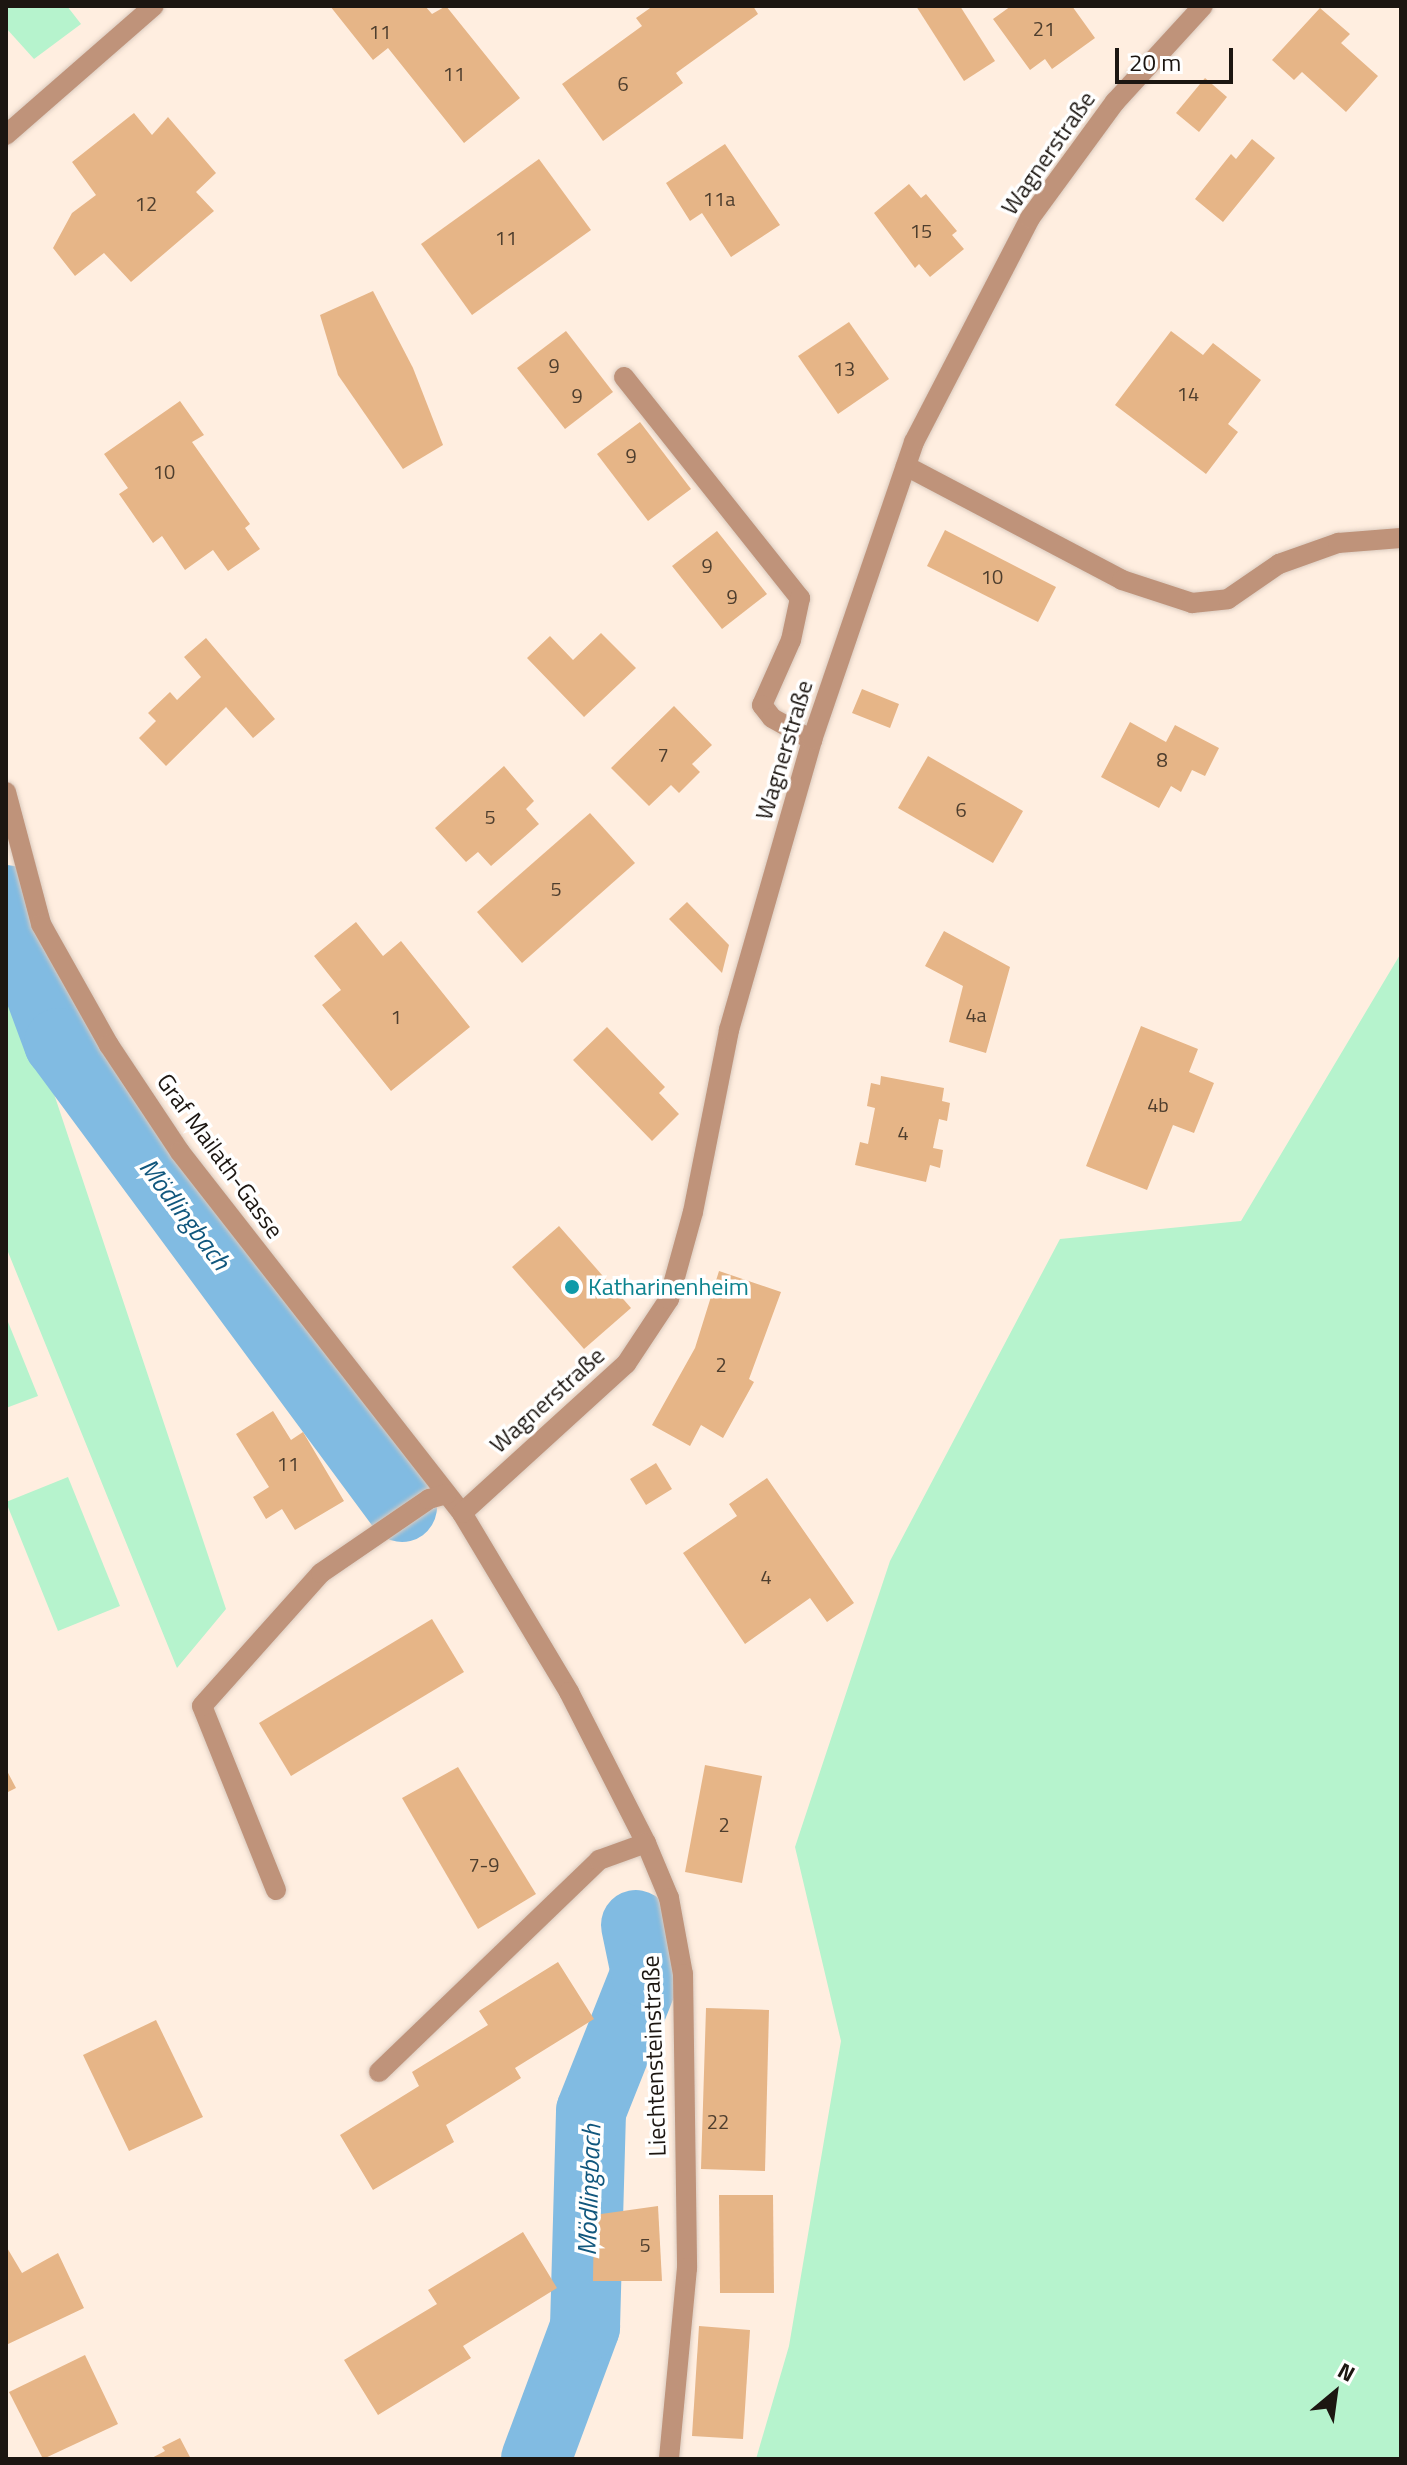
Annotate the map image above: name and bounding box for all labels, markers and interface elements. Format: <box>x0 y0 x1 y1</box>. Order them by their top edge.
house number: 21 <box>1033 16 1055 40</box>
house number: 11 <box>369 19 391 43</box>
scale bar <box>1119 32 1237 82</box>
text: 20 m <box>1129 44 1181 80</box>
house number: 11 <box>443 61 465 85</box>
house number: 6 <box>617 71 629 95</box>
street label: Wagnerstraße <box>995 86 1101 220</box>
house number: 11a <box>703 186 735 210</box>
house number: 12 <box>135 191 157 215</box>
house number: 15 <box>910 218 932 242</box>
house number: 11 <box>495 225 517 249</box>
house number: 9 <box>548 353 560 377</box>
house number: 13 <box>833 356 855 380</box>
house number: 14 <box>1177 381 1199 405</box>
house number: 9 <box>571 383 583 407</box>
house number: 9 <box>625 443 637 467</box>
house number: 10 <box>153 459 175 483</box>
house number: 9 <box>701 553 713 577</box>
house number: 10 <box>981 564 1003 588</box>
house number: 9 <box>726 584 738 608</box>
street label: Wagnerstraße <box>749 677 819 823</box>
house number: 7 <box>657 742 669 766</box>
house number: 8 <box>1156 747 1168 771</box>
house number: 6 <box>955 797 967 821</box>
house number: 5 <box>484 804 496 828</box>
house number: 5 <box>550 876 562 900</box>
house number: 4a <box>965 1002 987 1026</box>
house number: 1 <box>390 1004 402 1028</box>
street label: Graf Mailath-Gasse <box>151 1068 289 1244</box>
house number: 4b <box>1147 1092 1169 1116</box>
house number: 4 <box>897 1120 909 1144</box>
water label: Mödlingbach <box>133 1152 237 1276</box>
place label: Katharinenheim <box>588 1273 749 1301</box>
marker: Katharinenheim <box>563 1278 581 1296</box>
street label: Wagnerstraße <box>484 1341 610 1459</box>
house number: 2 <box>715 1352 727 1376</box>
house number: 11 <box>277 1451 299 1475</box>
house number: 4 <box>760 1564 772 1588</box>
house number: 2 <box>718 1812 730 1836</box>
house number: 7-9 <box>468 1852 500 1876</box>
street label: Liechtensteinstraße <box>636 1955 672 2157</box>
house number: 22 <box>707 2109 729 2133</box>
water label: Mödlingbach <box>571 2124 607 2256</box>
house number: 5 <box>639 2232 651 2256</box>
north arrow <box>1295 2353 1375 2433</box>
text: N <box>1332 2353 1362 2391</box>

